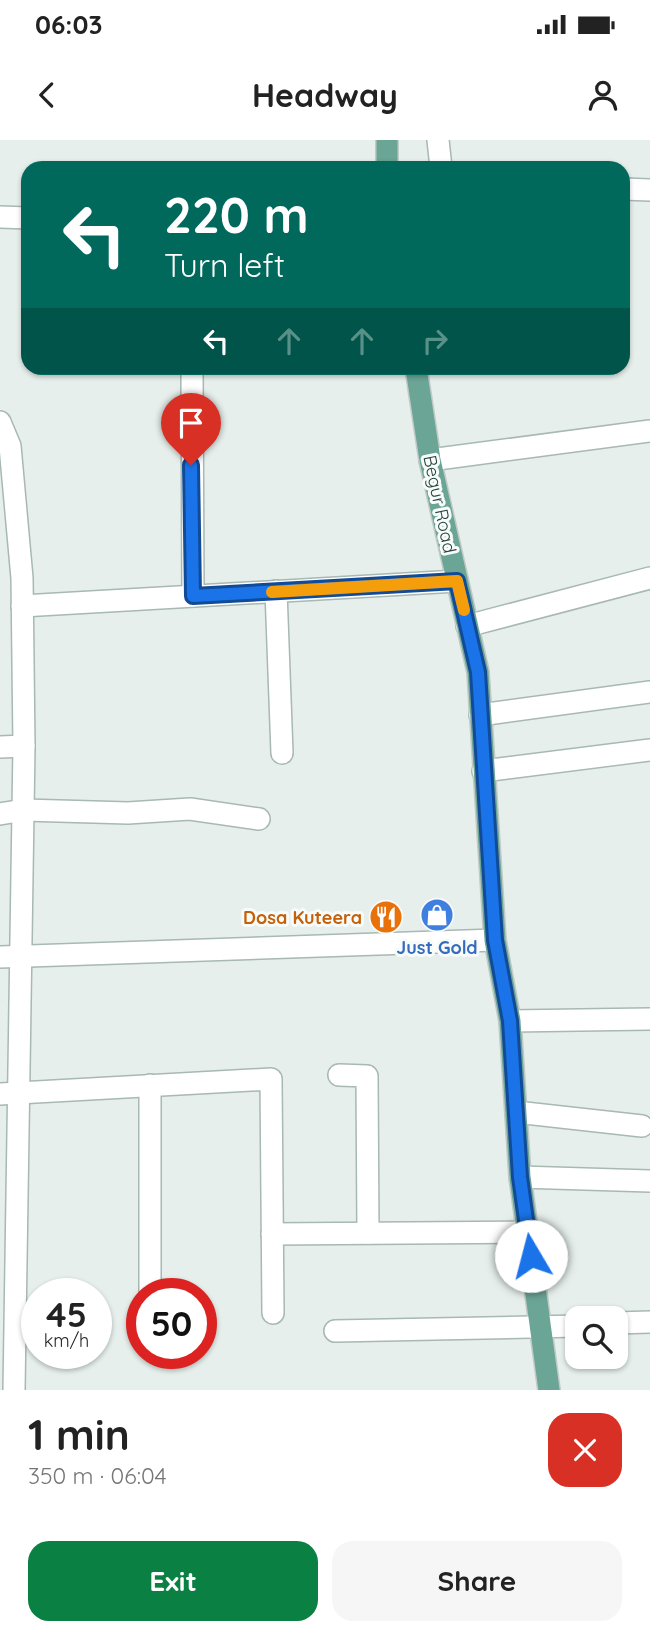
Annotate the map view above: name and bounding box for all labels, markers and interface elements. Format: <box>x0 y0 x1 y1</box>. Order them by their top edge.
text: 06:03 <box>35 8 102 41</box>
text: Headway <box>252 75 398 115</box>
icon: back <box>28 76 66 114</box>
icon: person <box>584 76 622 114</box>
text: 220 m <box>164 184 309 245</box>
icon: left <box>49 189 140 280</box>
text: Turn left <box>164 245 285 285</box>
icon: left <box>197 322 235 360</box>
icon: ahead <box>270 322 308 360</box>
icon: ahead <box>343 322 381 360</box>
icon: right <box>416 322 454 360</box>
pin <box>161 393 221 465</box>
icon: arrive <box>172 404 210 442</box>
street label: Begur Road <box>418 453 462 555</box>
shop icon: Just Gold <box>418 896 456 934</box>
restaurant icon: Dosa Kuteera <box>367 898 405 936</box>
place label: Dosa Kuteera <box>243 906 362 929</box>
place label: Just Gold <box>396 936 478 959</box>
position arrow <box>494 1219 568 1293</box>
speed limit sign: 50 <box>126 1278 217 1369</box>
text: 45 <box>46 1292 87 1336</box>
map controls <box>565 1306 628 1369</box>
button: search <box>565 1306 628 1369</box>
text: km/h <box>44 1329 89 1352</box>
text: 1 min <box>28 1408 130 1461</box>
button: close <box>548 1413 622 1487</box>
text: 350 m · 06:04 <box>28 1461 167 1490</box>
button: Exit <box>28 1541 318 1621</box>
button: Share <box>332 1541 622 1621</box>

